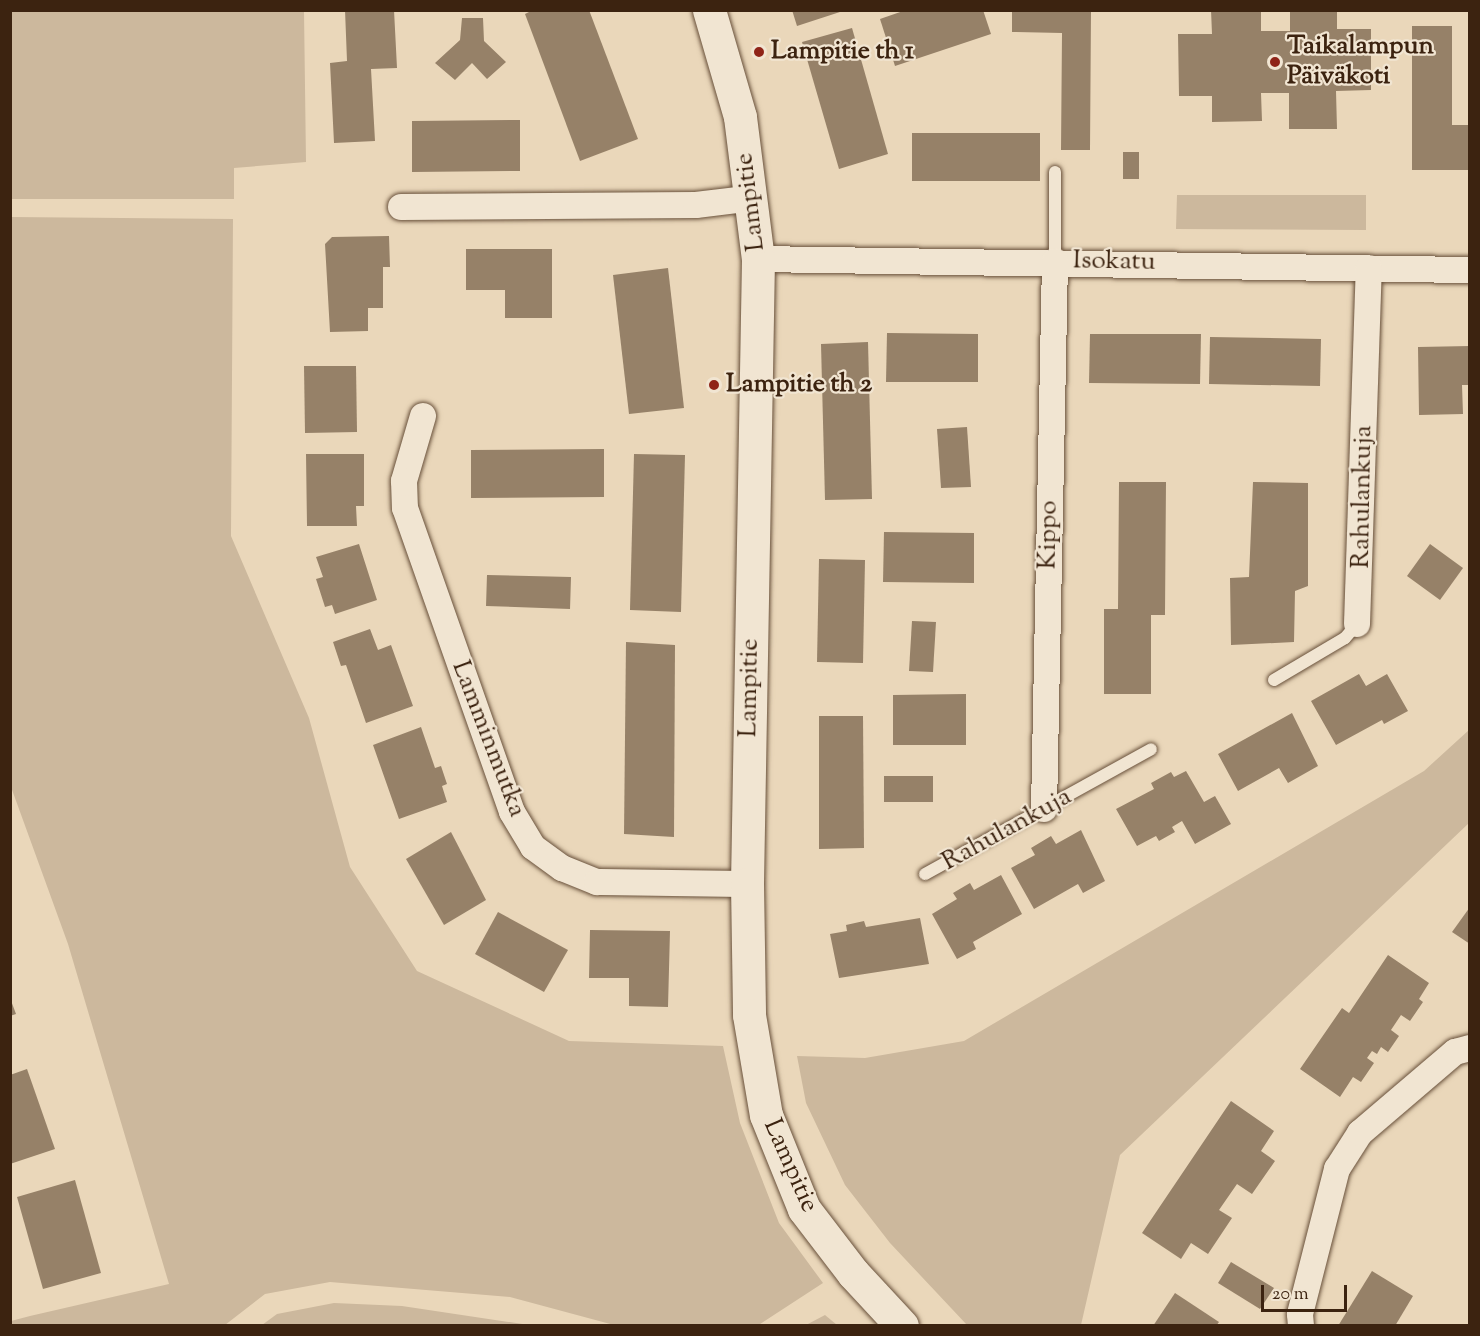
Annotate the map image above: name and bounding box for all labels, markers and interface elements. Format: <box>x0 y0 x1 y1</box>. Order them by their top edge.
place label: Taikalampun Päiväkoti <box>1287 31 1434 92</box>
place label: Lampitie th 1 <box>771 36 914 68</box>
marker: Lampitie th 1 <box>752 45 766 59</box>
marker: Taikalampun Päiväkoti <box>1268 55 1282 69</box>
street label: Lampitie <box>729 151 773 253</box>
street label: Isokatu <box>1072 246 1156 278</box>
place label: Lampitie th 2 <box>726 369 872 401</box>
marker: Lampitie th 2 <box>707 378 721 392</box>
street label: Rahulankuja <box>1346 425 1380 569</box>
street label: Kippo <box>1033 500 1065 570</box>
street label: Lampitie <box>734 638 766 738</box>
street label: Lamminmutka <box>444 657 532 821</box>
street label: Rahulankuja <box>937 782 1077 878</box>
street label: Lampitie <box>756 1115 824 1217</box>
scale bar <box>1264 1273 1350 1311</box>
text: 20 m <box>1272 1282 1309 1308</box>

